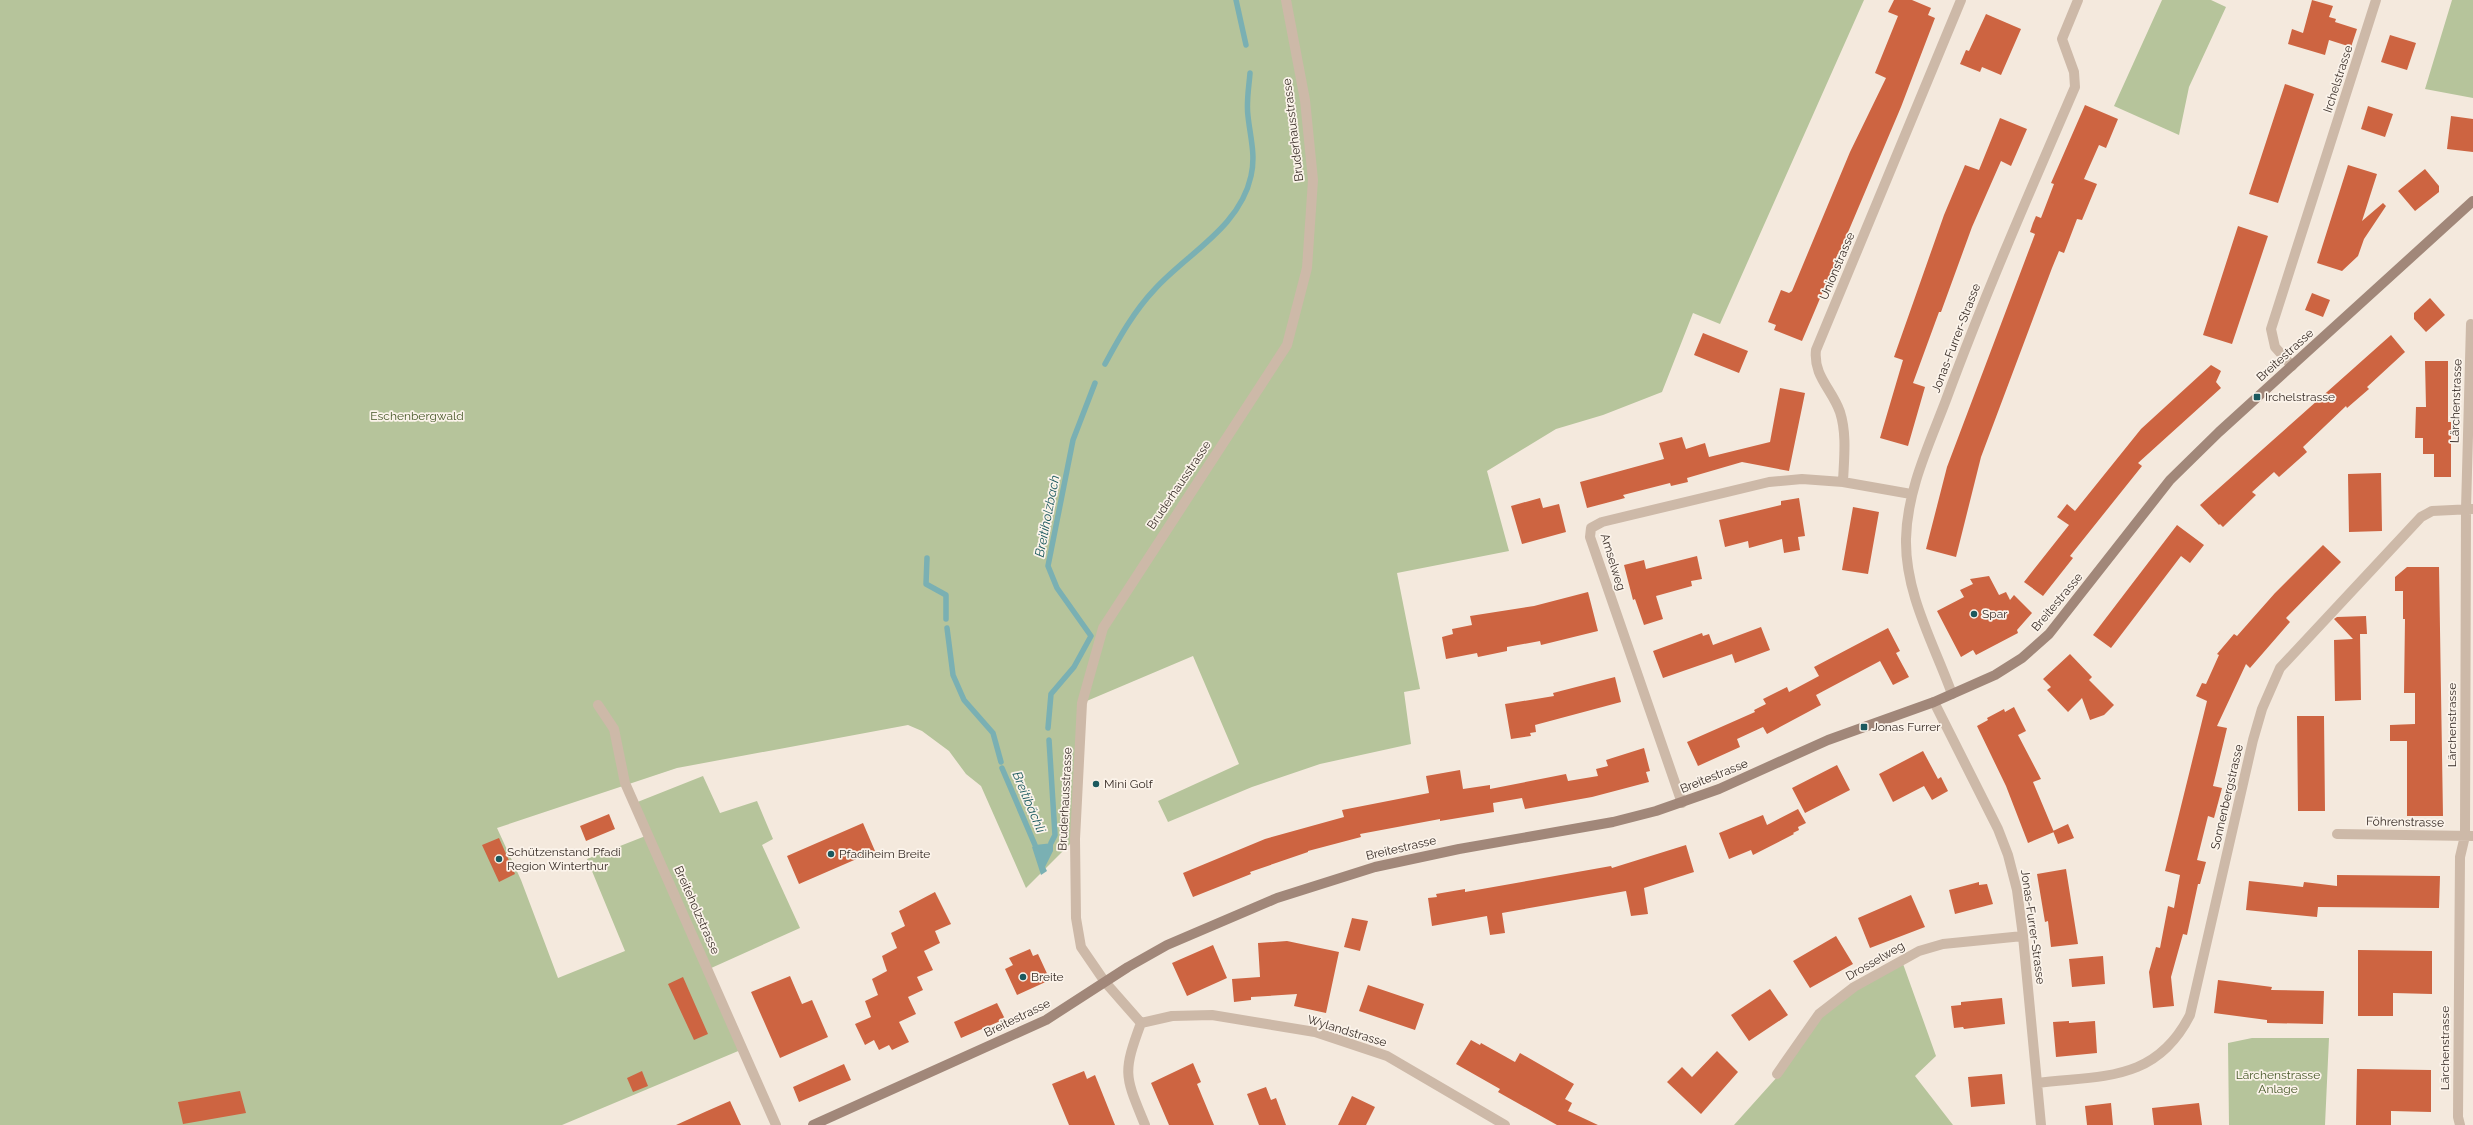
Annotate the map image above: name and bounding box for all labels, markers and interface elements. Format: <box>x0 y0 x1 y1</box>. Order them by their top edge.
street label: Irchelstrasse <box>2321 44 2355 114</box>
street label: Bruderhausstrasse <box>1280 78 1306 182</box>
street label: Unionstrasse <box>1817 230 1857 302</box>
street label: Jonas-Furrer-Strasse <box>1929 281 1983 395</box>
street label: Breitestrasse <box>2254 326 2316 384</box>
street label: Lärchenstrasse <box>2448 359 2464 443</box>
place label: Irchelstrasse <box>2265 390 2335 404</box>
marker: Irchelstrasse <box>2252 392 2262 402</box>
park label: Eschenbergwald <box>370 409 464 423</box>
street label: Bruderhausstrasse <box>1144 438 1214 532</box>
water label: Breitiholzbach <box>1032 474 1062 558</box>
street label: Amselweg <box>1598 532 1628 592</box>
street label: Breitestrasse <box>2029 570 2085 634</box>
place label: Spar <box>1982 607 2008 621</box>
marker: Spar <box>1969 609 1979 619</box>
street label: Lärchenstrasse <box>2445 683 2459 767</box>
place label: Jonas Furrer <box>1872 720 1941 734</box>
marker: Jonas Furrer <box>1859 722 1869 732</box>
street label: Sonnenbergstrasse <box>2208 743 2246 851</box>
street label: Bruderhausstrasse <box>1055 747 1075 851</box>
street label: Breitestrasse <box>1678 756 1750 796</box>
water label: Breitibächli <box>1009 769 1049 836</box>
place label: Mini Golf <box>1104 777 1154 791</box>
marker: Mini Golf <box>1091 779 1101 789</box>
street label: Föhrenstrasse <box>2366 814 2444 830</box>
street label: Breitestrasse <box>1364 833 1438 863</box>
place label: Schützenstand Pfadi Region Winterthur <box>507 845 621 873</box>
place label: Pfadiheim Breite <box>839 847 930 861</box>
marker: Pfadiheim Breite <box>826 849 836 859</box>
marker: Schützenstand Pfadi Region Winterthur <box>494 854 504 864</box>
street label: Breiteholzstrasse <box>671 864 723 956</box>
street label: Jonas-Furrer-Strasse <box>2018 869 2048 985</box>
street label: Drosselweg <box>1843 939 1907 983</box>
place label: Breite <box>1031 970 1064 984</box>
marker: Breite <box>1018 972 1028 982</box>
street label: Breitestrasse <box>982 996 1052 1040</box>
street label: Lärchenstrasse <box>2438 1006 2452 1090</box>
street label: Wylandstrasse <box>1306 1012 1388 1050</box>
park label: Lärchenstrasse Anlage <box>2236 1068 2320 1096</box>

